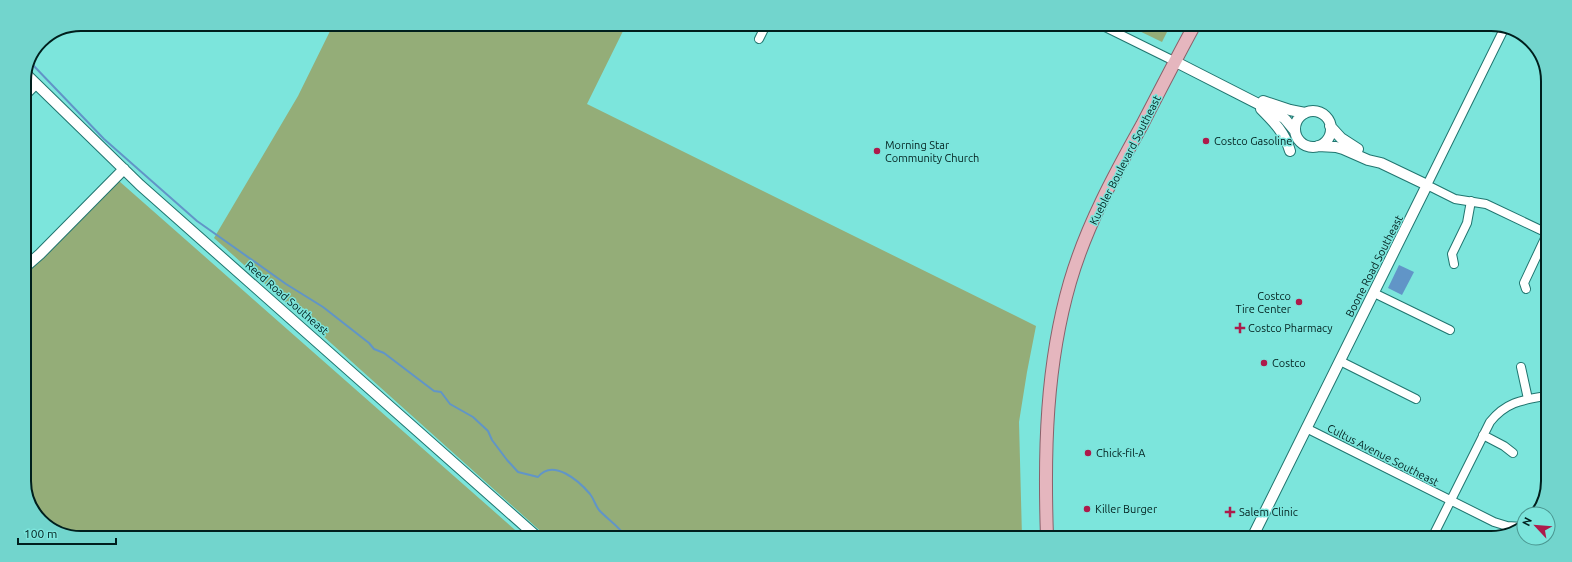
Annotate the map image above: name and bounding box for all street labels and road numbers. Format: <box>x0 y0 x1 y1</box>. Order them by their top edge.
street label: Kuebler Boulevard Southeast <box>1087 93 1163 227</box>
street label: Boone Road Southeast <box>1343 213 1405 319</box>
street label: Reed Road Southeast <box>243 259 331 338</box>
street label: Cultus Avenue Southeast <box>1325 422 1441 489</box>

